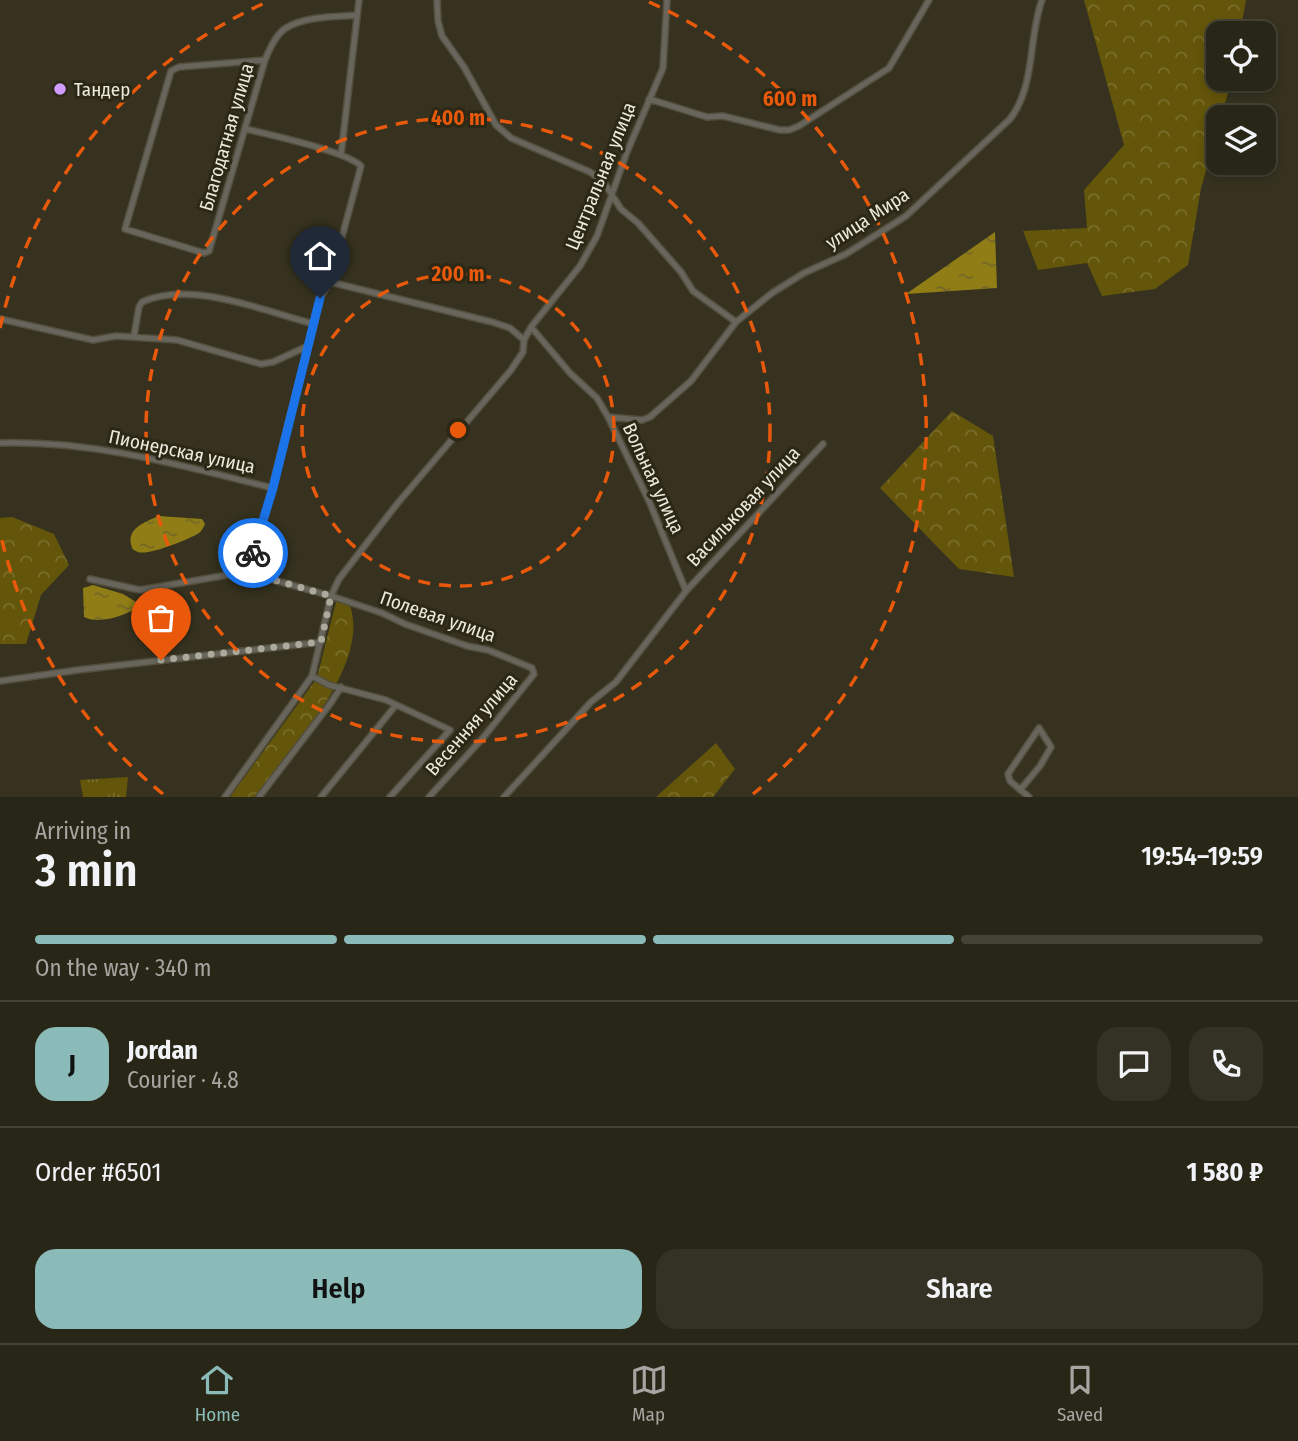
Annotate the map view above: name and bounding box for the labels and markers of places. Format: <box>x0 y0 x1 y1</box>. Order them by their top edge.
place label: Тандер <box>74 78 130 101</box>
marker: Тандер <box>52 81 68 97</box>
pin <box>290 226 350 298</box>
centre of rings <box>446 418 470 442</box>
pin <box>131 588 191 660</box>

